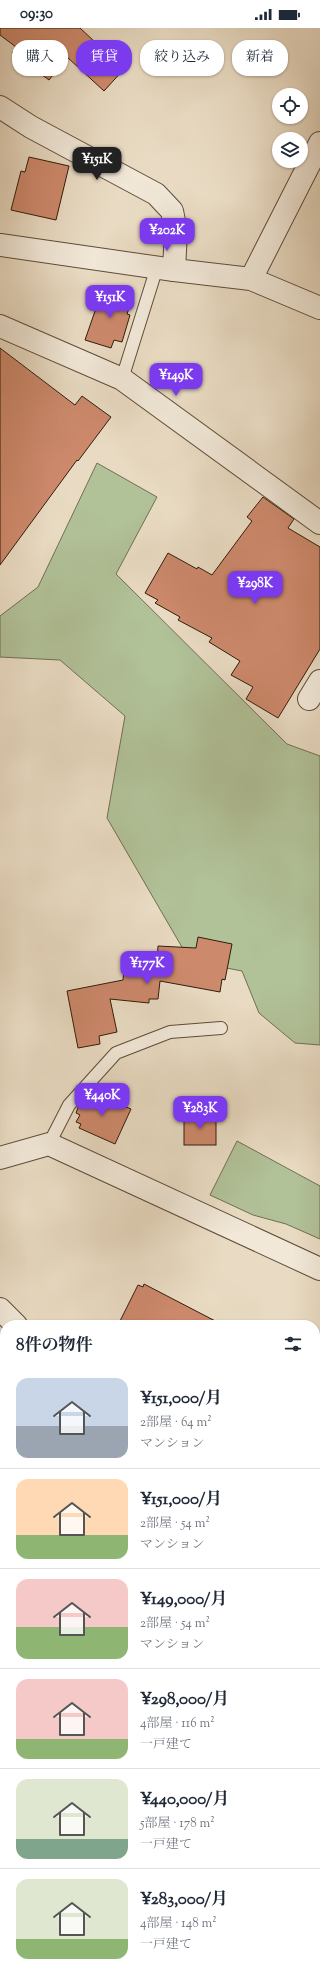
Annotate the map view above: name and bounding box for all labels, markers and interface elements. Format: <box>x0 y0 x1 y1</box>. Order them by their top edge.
text: 09:30 <box>20 4 53 25</box>
chip: 購入 <box>12 40 68 76</box>
chip: 賃貸 <box>76 40 132 76</box>
chip: 絞り込み <box>140 40 224 76</box>
chip: 新着 <box>232 40 288 76</box>
map controls <box>272 88 308 168</box>
button: locate <box>272 88 308 124</box>
button: layers <box>272 132 308 168</box>
pin: ¥151K <box>69 147 125 181</box>
text: ¥151K <box>81 151 113 169</box>
pin: ¥202K <box>139 218 195 252</box>
text: ¥202K <box>149 222 185 240</box>
pin: ¥151K <box>82 285 138 319</box>
text: ¥151K <box>94 289 126 307</box>
pin: ¥149K <box>148 363 204 397</box>
text: ¥149K <box>159 367 193 385</box>
pin: ¥298K <box>227 571 283 605</box>
text: ¥298K <box>237 575 273 593</box>
pin: ¥177K <box>119 951 175 985</box>
text: ¥177K <box>129 955 165 973</box>
pin: ¥440K <box>74 1083 130 1117</box>
text: ¥440K <box>84 1087 120 1105</box>
pin: ¥283K <box>172 1096 228 1130</box>
text: ¥283K <box>182 1100 218 1118</box>
icon: filters <box>282 1333 304 1355</box>
text: 8件の物件 <box>16 1334 93 1358</box>
text: ¥151,000/月 <box>140 1387 222 1411</box>
icon: home <box>48 1394 96 1442</box>
text: 2部屋 · 64 m² <box>140 1414 212 1432</box>
text: マンション <box>140 1435 204 1453</box>
text: ¥151,000/月 <box>140 1488 222 1512</box>
icon: home <box>48 1495 96 1543</box>
text: 2部屋 · 54 m² <box>140 1515 210 1533</box>
text: マンション <box>140 1536 204 1554</box>
text: ¥149,000/月 <box>140 1588 227 1612</box>
icon: home <box>48 1595 96 1643</box>
text: 2部屋 · 54 m² <box>140 1615 210 1633</box>
text: マンション <box>140 1636 204 1654</box>
text: ¥298,000/月 <box>140 1688 229 1712</box>
icon: home <box>48 1695 96 1743</box>
text: 4部屋 · 116 m² <box>140 1715 215 1733</box>
text: 一戸建て <box>140 1736 192 1754</box>
text: ¥440,000/月 <box>140 1788 229 1812</box>
icon: home <box>48 1795 96 1843</box>
text: 5部屋 · 178 m² <box>140 1815 215 1833</box>
text: 一戸建て <box>140 1836 192 1854</box>
text: ¥283,000/月 <box>140 1888 228 1912</box>
icon: home <box>48 1895 96 1943</box>
text: 4部屋 · 148 m² <box>140 1915 217 1933</box>
text: 一戸建て <box>140 1936 192 1954</box>

